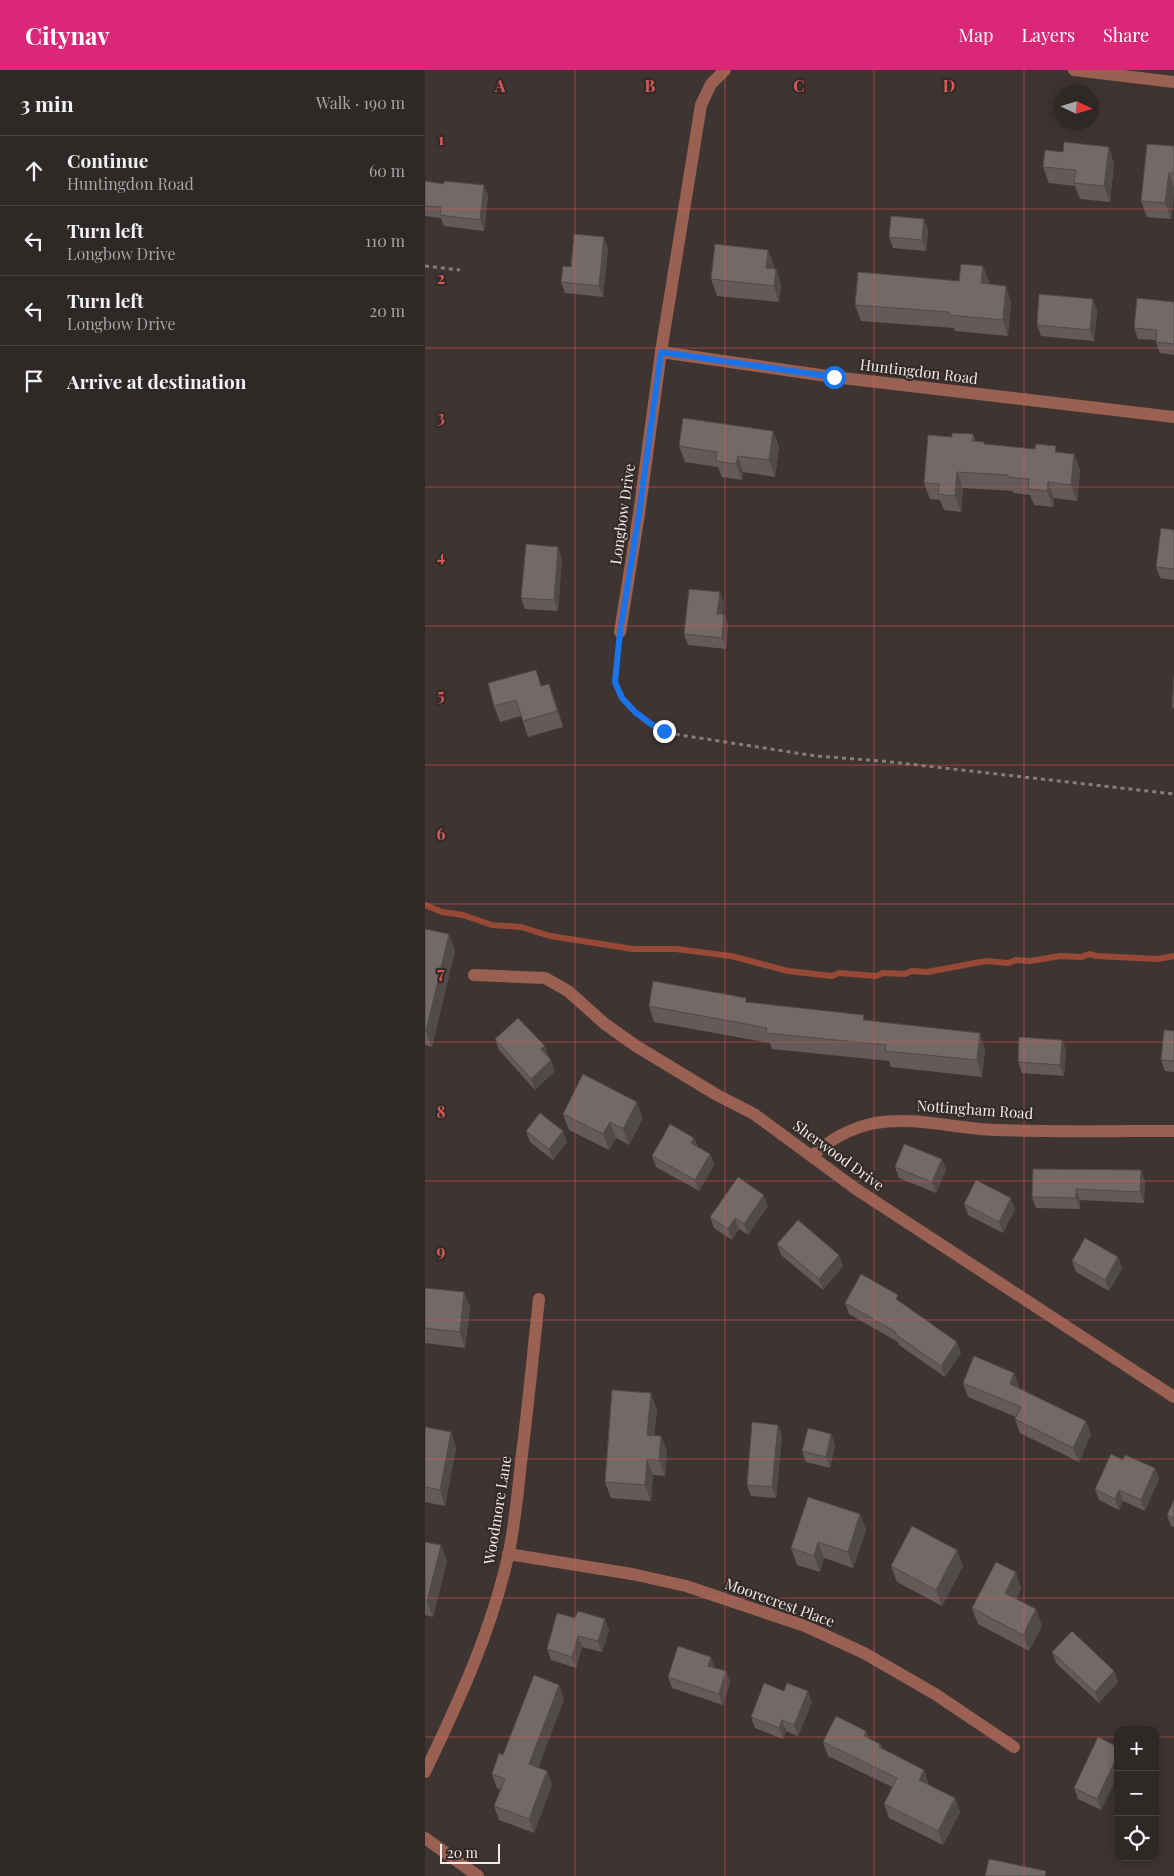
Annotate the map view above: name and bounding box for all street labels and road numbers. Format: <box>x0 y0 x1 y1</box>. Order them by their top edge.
street label: Huntingdon Road <box>859 354 979 388</box>
street label: Longbow Drive <box>605 462 639 566</box>
street label: Nottingham Road <box>916 1095 1034 1123</box>
street label: Sherwood Drive <box>789 1115 889 1195</box>
street label: Woodmore Lane <box>478 1454 515 1567</box>
street label: Moorecrest Place <box>722 1573 838 1631</box>

